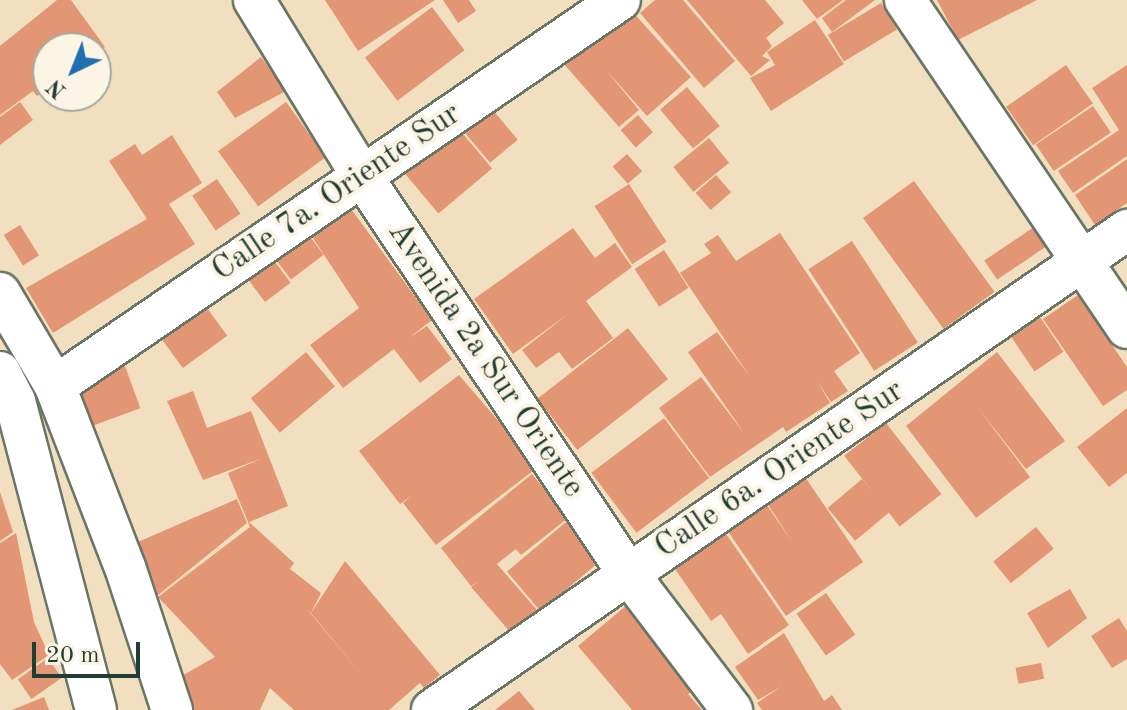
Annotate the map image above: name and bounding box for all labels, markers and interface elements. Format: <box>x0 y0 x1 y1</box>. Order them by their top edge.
north arrow <box>32 32 112 112</box>
text: N <box>43 74 71 102</box>
street label: Calle 7a. Oriente Sur <box>205 96 469 290</box>
street label: Avenida 2a Sur Oriente <box>378 215 592 505</box>
street label: Calle 6a. Oriente Sur <box>648 373 912 567</box>
scale bar <box>36 626 144 676</box>
text: 20 m <box>46 644 100 668</box>

